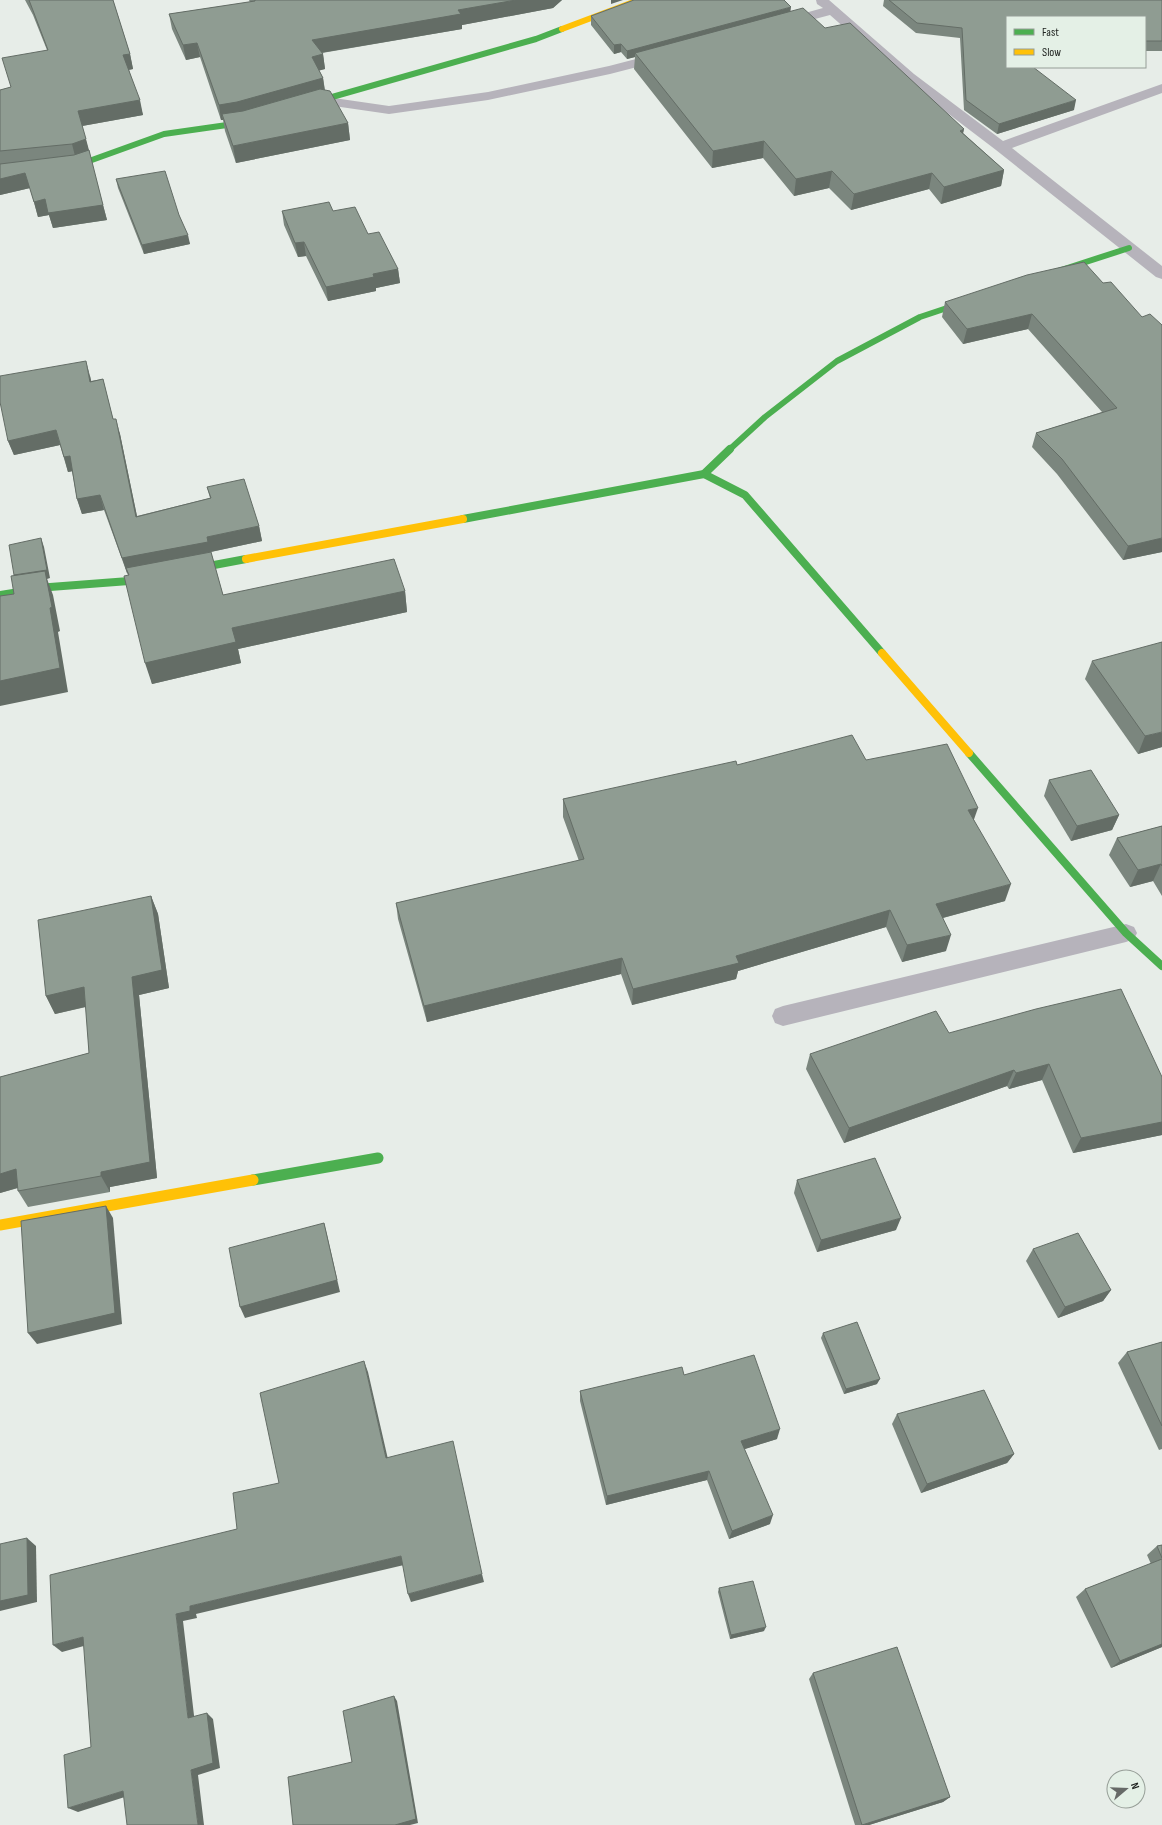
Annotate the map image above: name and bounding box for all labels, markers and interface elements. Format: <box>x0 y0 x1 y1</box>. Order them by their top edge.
legend <box>1006 16 1146 68</box>
text: Fast <box>1042 25 1059 40</box>
text: Slow <box>1042 45 1061 60</box>
north arrow <box>1106 1769 1146 1809</box>
text: N <box>1128 1781 1142 1791</box>

